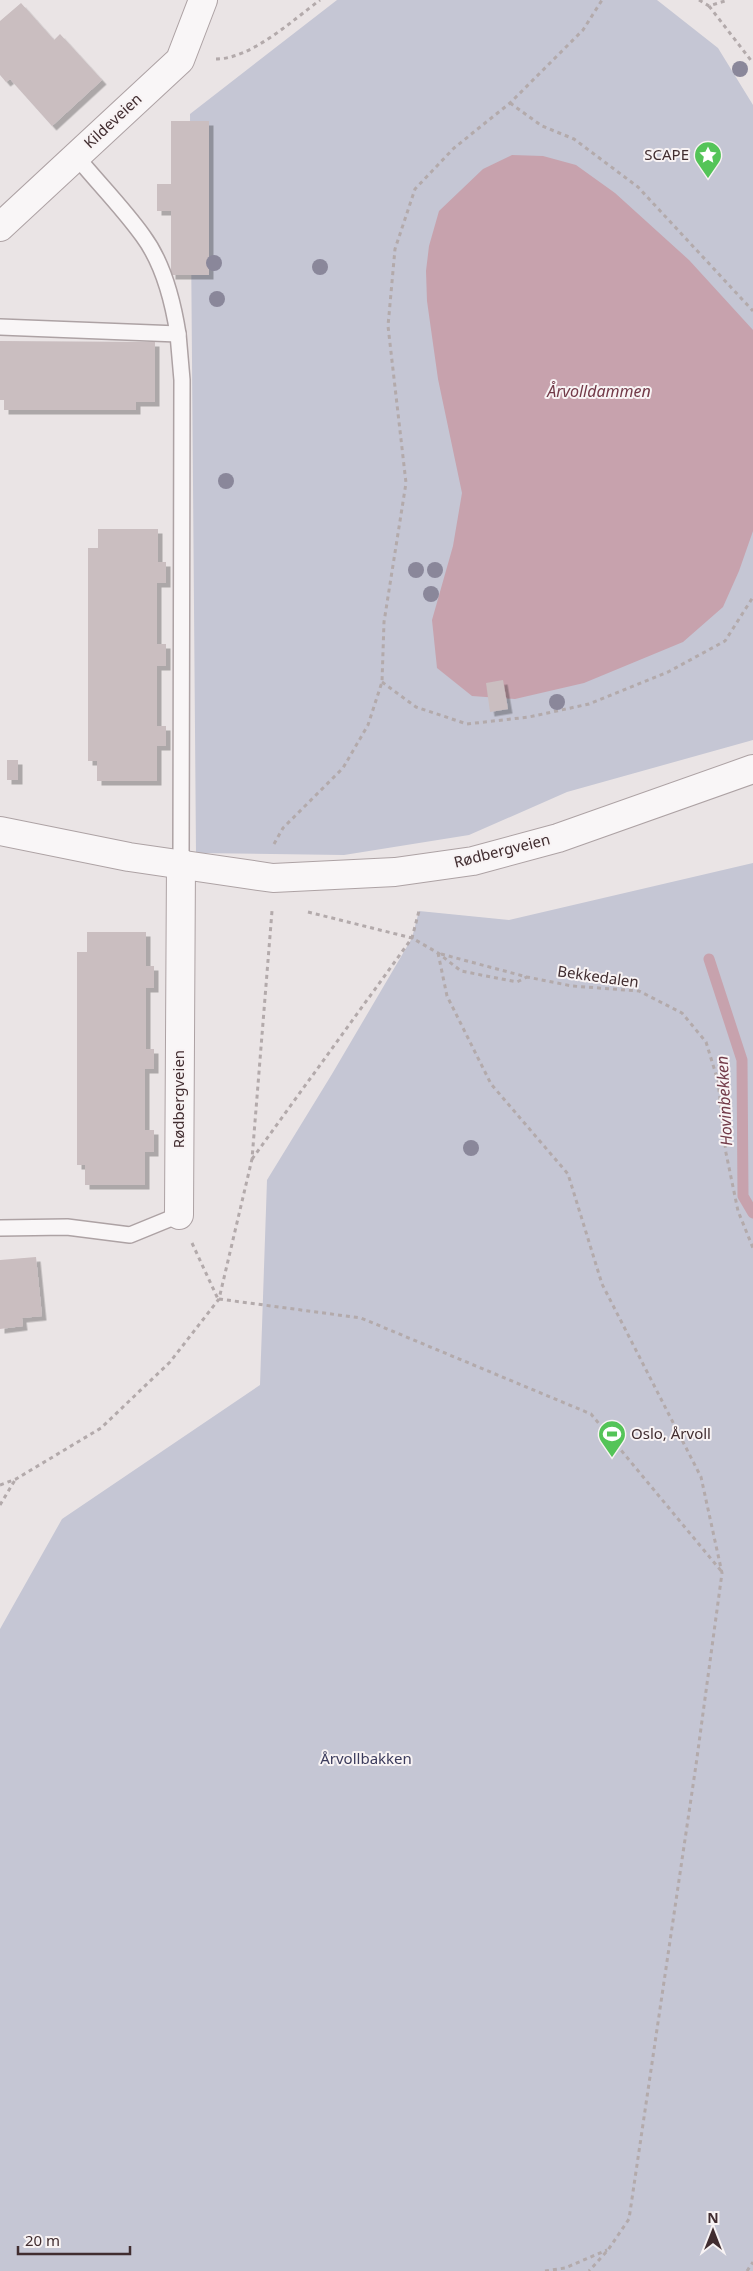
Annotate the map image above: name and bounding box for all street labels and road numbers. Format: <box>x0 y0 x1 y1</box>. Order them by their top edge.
street label: Kildeveien <box>79 88 146 152</box>
street label: Rødbergveien <box>452 828 552 872</box>
street label: Bekkedalen <box>556 960 640 992</box>
street label: Rødbergveien <box>168 1050 188 1148</box>

